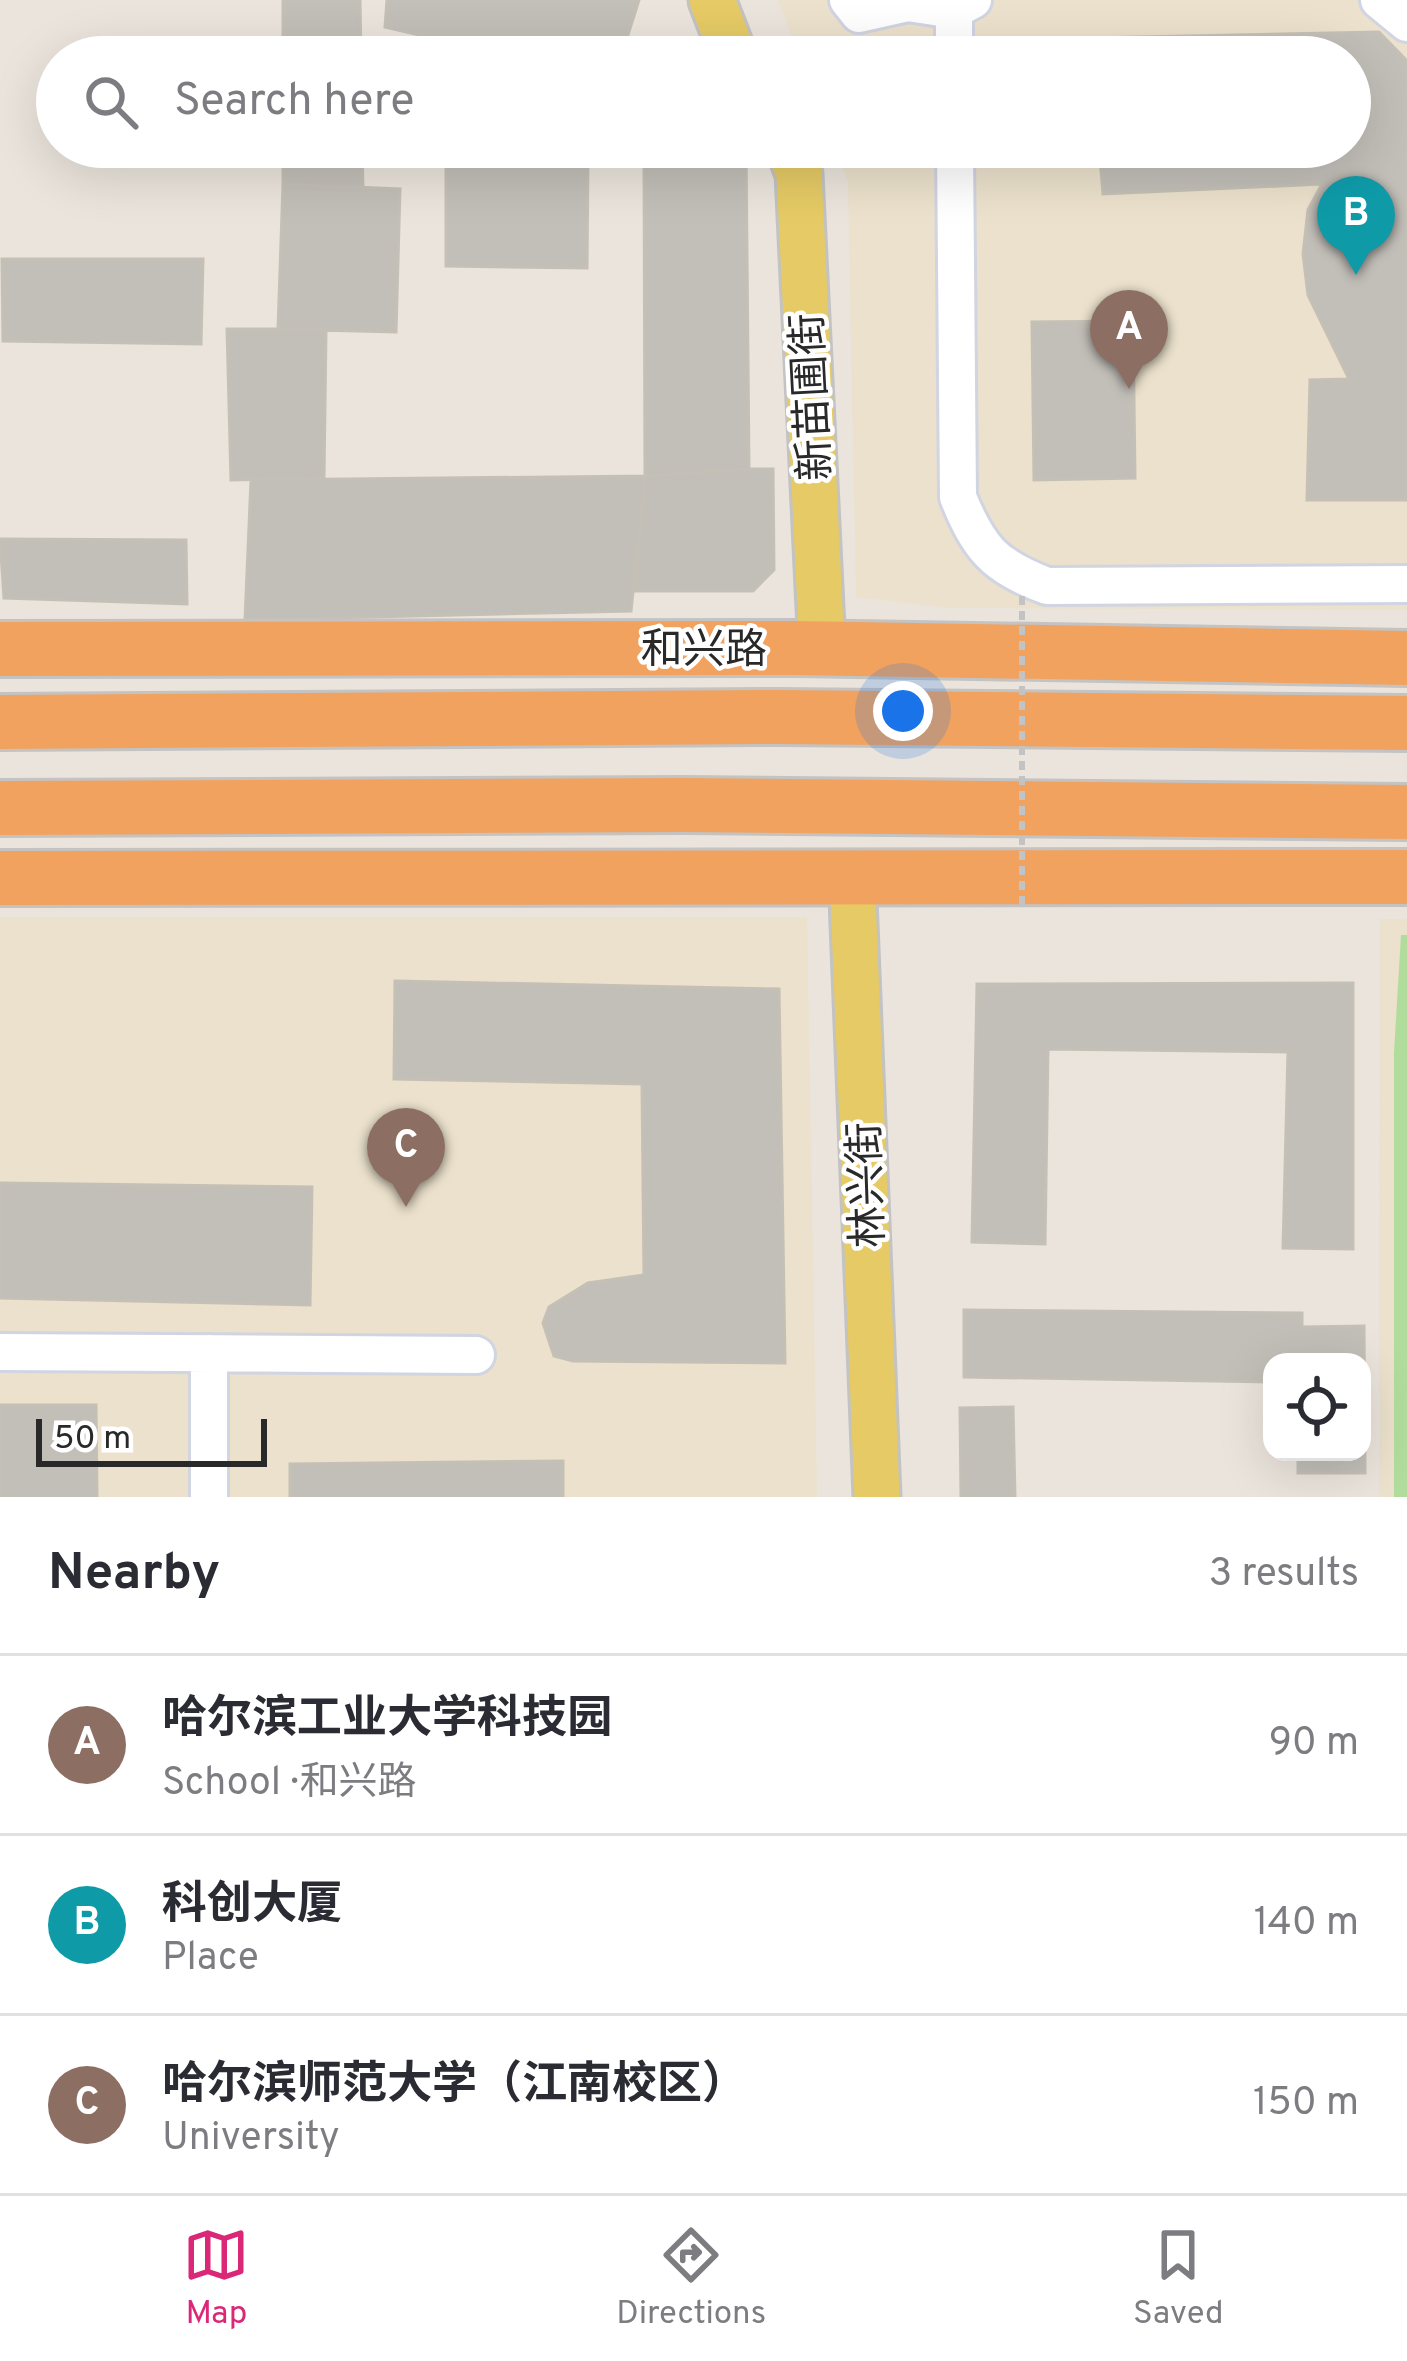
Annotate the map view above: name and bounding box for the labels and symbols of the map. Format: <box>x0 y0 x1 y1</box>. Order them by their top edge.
pin: B <box>1317 176 1395 275</box>
pin: A <box>1090 290 1168 389</box>
street label: 新苗圃街 <box>784 311 845 482</box>
street label: 和兴路 <box>641 626 767 679</box>
your location <box>873 681 933 741</box>
pin: C <box>367 1108 445 1207</box>
street label: 林兴街 <box>841 1121 898 1249</box>
scale bar <box>36 1413 267 1466</box>

